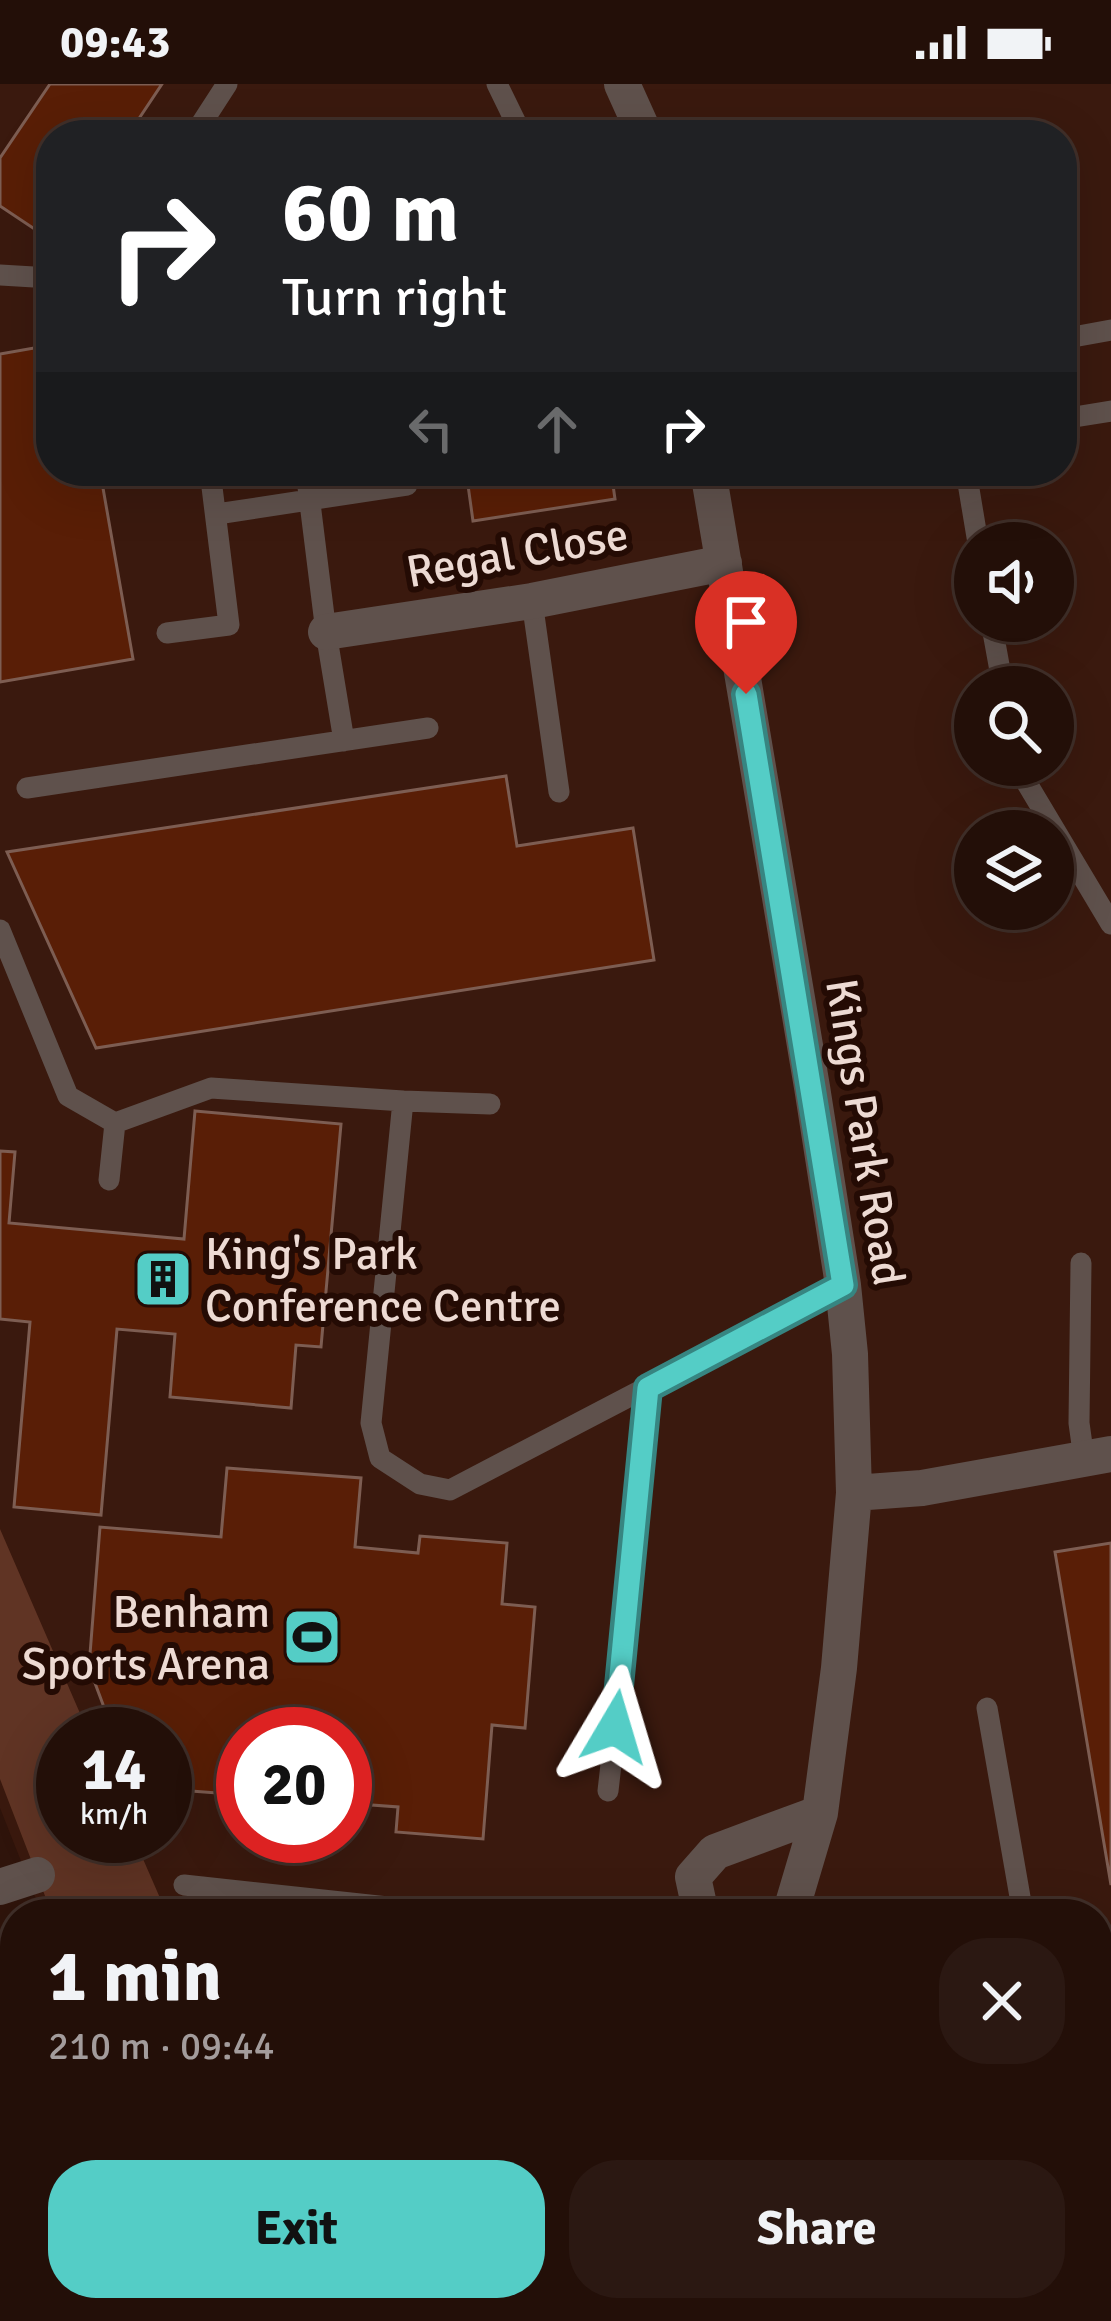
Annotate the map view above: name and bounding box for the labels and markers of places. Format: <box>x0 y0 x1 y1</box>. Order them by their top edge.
pin <box>695 571 797 694</box>
place label: King's Park Conference Centre <box>205 1227 561 1334</box>
building icon: King's Park Conference Centre <box>132 1248 194 1310</box>
place label: Benham Sports Arena <box>22 1585 270 1692</box>
sports icon: Benham Sports Arena <box>281 1606 343 1668</box>

